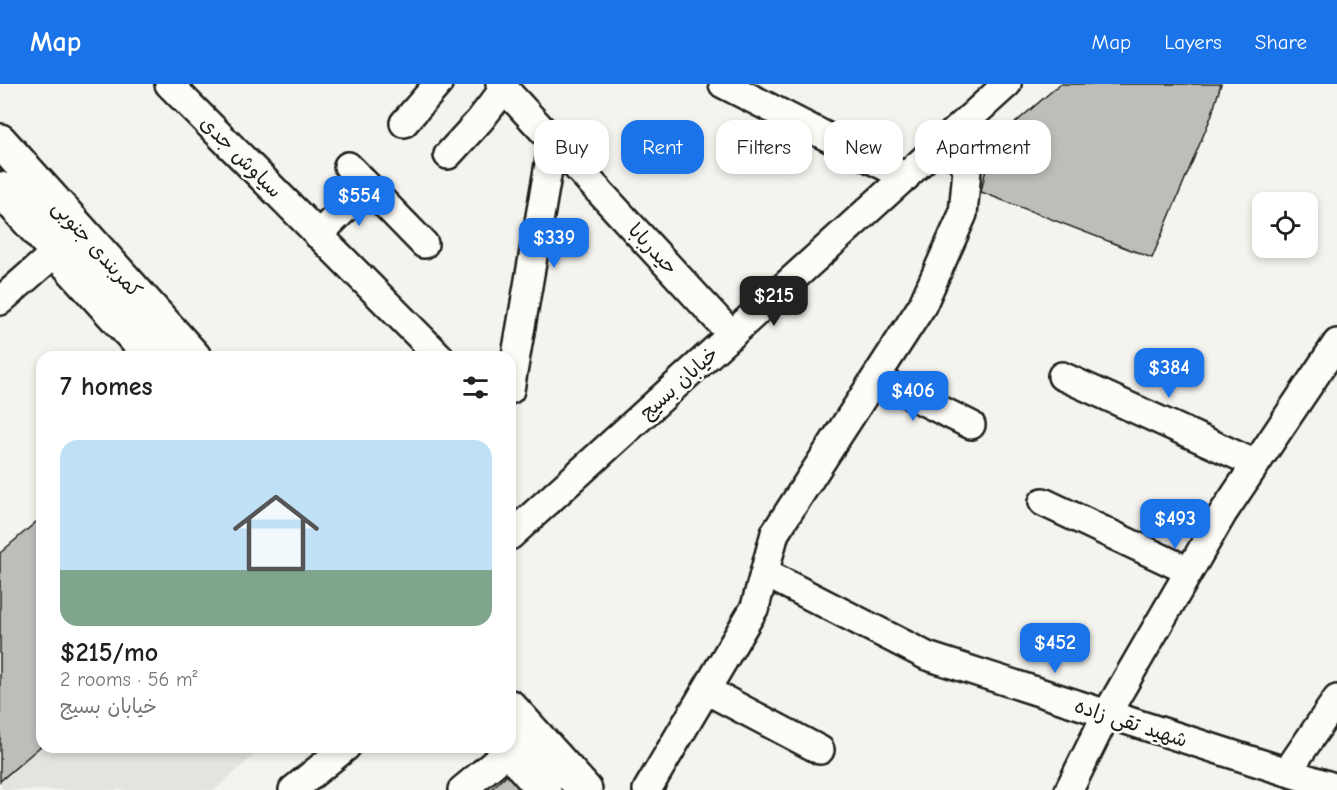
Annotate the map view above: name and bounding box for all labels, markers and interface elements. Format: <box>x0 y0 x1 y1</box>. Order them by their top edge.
text: Map <box>30 26 81 58</box>
text: Map <box>1092 30 1131 54</box>
text: Layers <box>1164 30 1222 54</box>
text: Share <box>1255 30 1307 54</box>
street label: سیاوش جدی <box>195 111 287 203</box>
chip: Buy <box>534 120 609 174</box>
chip: Rent <box>621 120 704 174</box>
chip: Filters <box>716 120 812 174</box>
chip: New <box>824 120 903 174</box>
chip: Apartment <box>915 120 1051 174</box>
pin: $554 <box>323 176 395 227</box>
text: $554 <box>338 184 380 207</box>
map controls <box>1252 192 1318 258</box>
button: locate <box>1252 192 1318 258</box>
street label: کمربندی جنوبی <box>46 196 147 304</box>
pin: $339 <box>518 218 590 269</box>
street label: حیدربابا <box>624 219 682 279</box>
text: $339 <box>533 226 575 249</box>
pin: $215 <box>738 276 810 327</box>
text: $215 <box>754 284 794 307</box>
street label: خیابان بسیج <box>635 342 724 425</box>
pin: $384 <box>1133 348 1205 399</box>
text: $384 <box>1148 356 1190 379</box>
icon: filters <box>459 371 492 404</box>
pin: $406 <box>877 371 949 422</box>
text: 7 homes <box>60 372 153 402</box>
text: $406 <box>891 379 935 402</box>
icon: home <box>222 479 330 587</box>
pin: $493 <box>1139 499 1211 550</box>
text: $493 <box>1154 507 1196 530</box>
pin: $452 <box>1019 623 1091 674</box>
text: $452 <box>1034 631 1076 654</box>
text: $215/mo <box>60 638 158 668</box>
text: 2 rooms · 56 m² <box>60 668 198 691</box>
street label: شهید تقی زاده <box>1071 694 1190 753</box>
text: خیابان بسیج <box>60 695 157 718</box>

